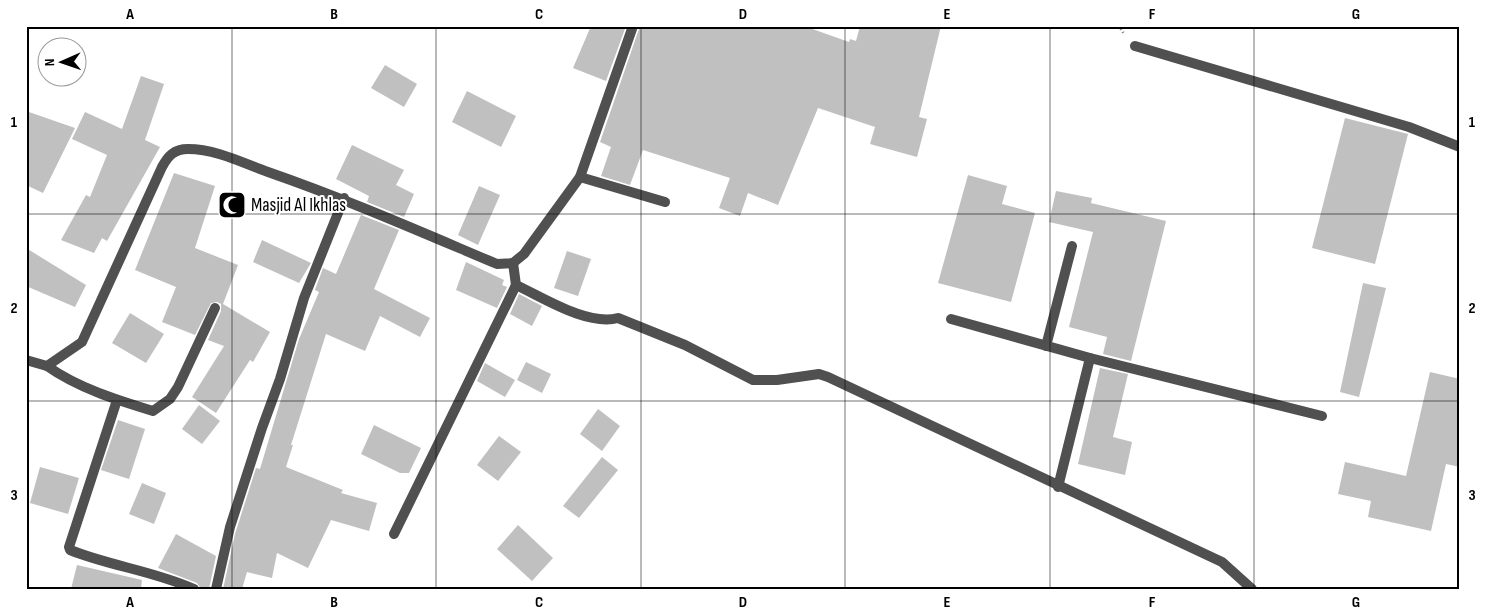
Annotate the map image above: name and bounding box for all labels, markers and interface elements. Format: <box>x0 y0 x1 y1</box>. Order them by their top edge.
text: A <box>125 5 134 24</box>
text: B <box>330 5 338 24</box>
text: C <box>535 5 543 24</box>
text: D <box>739 5 747 24</box>
text: E <box>944 5 951 24</box>
text: F <box>1149 5 1156 24</box>
text: G <box>1352 5 1360 24</box>
north arrow <box>38 38 88 88</box>
text: N <box>41 58 58 66</box>
text: 1 <box>11 113 18 132</box>
text: 1 <box>1469 113 1476 132</box>
mosque icon: Masjid Al Ikhlas <box>217 190 247 220</box>
place label: Masjid Al Ikhlas <box>251 194 346 217</box>
text: 2 <box>10 299 18 318</box>
text: 2 <box>1468 299 1476 318</box>
text: 3 <box>10 486 18 505</box>
text: 3 <box>1468 486 1476 505</box>
text: A <box>125 593 134 612</box>
text: B <box>330 593 338 612</box>
text: C <box>535 593 543 612</box>
text: D <box>739 593 747 612</box>
text: E <box>944 593 951 612</box>
text: F <box>1149 593 1156 612</box>
text: G <box>1352 593 1360 612</box>

